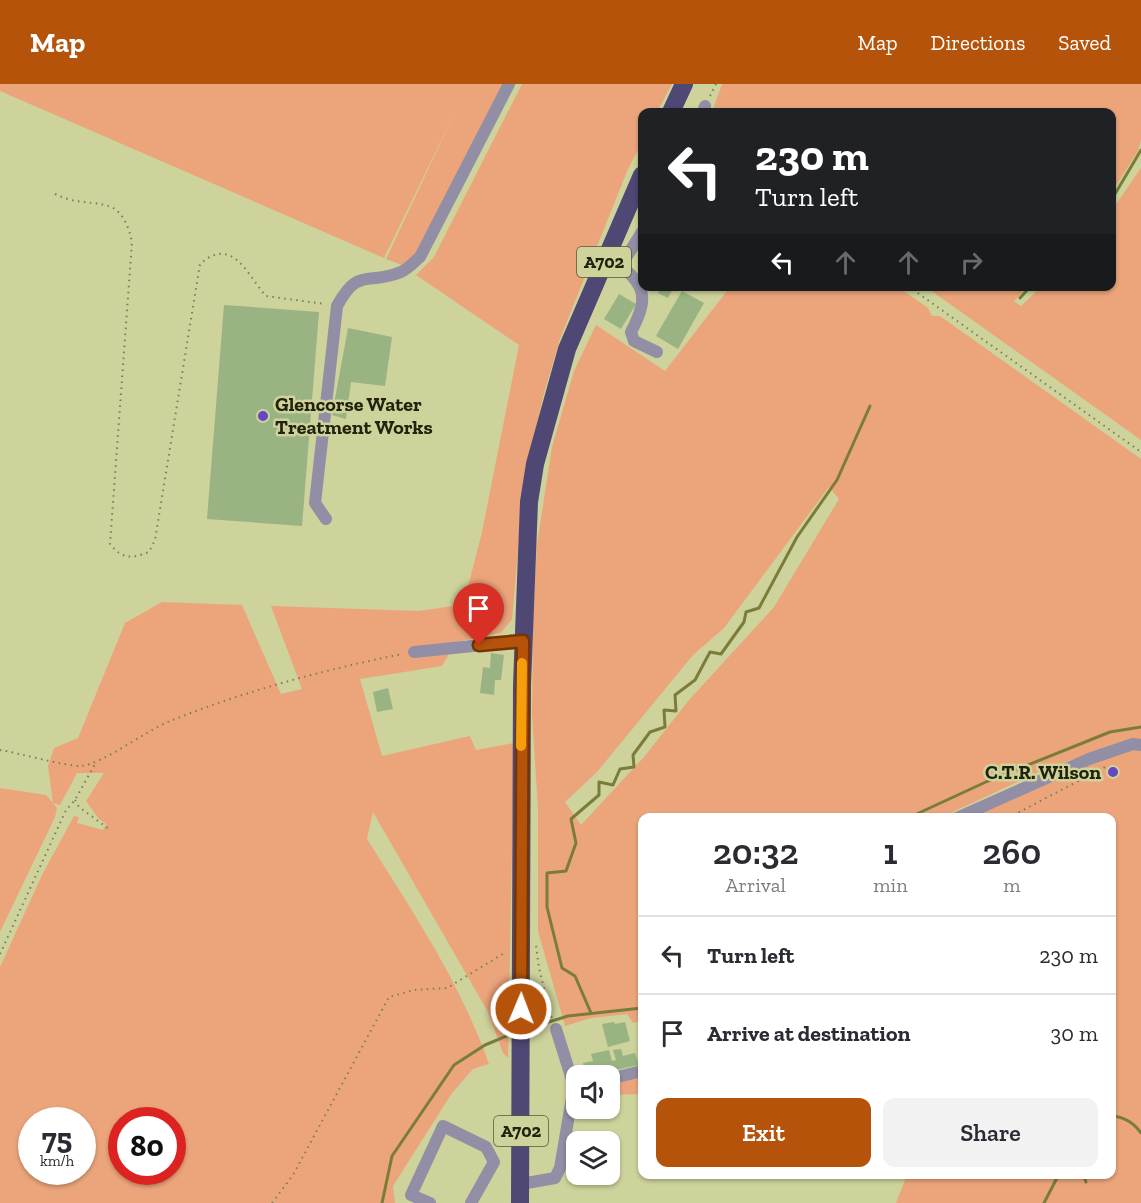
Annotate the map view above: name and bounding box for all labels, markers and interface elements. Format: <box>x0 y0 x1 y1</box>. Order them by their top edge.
text: Map <box>30 26 85 59</box>
text: Map <box>858 30 898 55</box>
text: Directions <box>931 30 1025 55</box>
text: Saved <box>1058 30 1111 55</box>
text: 230 m <box>755 130 869 181</box>
icon: left <box>656 132 734 210</box>
text: Turn left <box>755 181 858 213</box>
icon: left <box>766 246 799 279</box>
icon: ahead <box>829 246 862 279</box>
icon: ahead <box>892 246 925 279</box>
icon: right <box>955 246 988 279</box>
road number: A702 <box>577 247 631 277</box>
place label: Glencorse Water Treatment Works <box>275 392 433 439</box>
marker: Glencorse Water Treatment Works <box>256 409 270 423</box>
pin <box>453 583 504 645</box>
icon: arrive <box>462 592 495 625</box>
place label: C.T.R. Wilson <box>985 760 1101 784</box>
marker: C.T.R. Wilson <box>1106 765 1120 779</box>
text: 20:32 <box>713 830 799 873</box>
text: 1 <box>883 830 898 873</box>
text: 260 <box>982 830 1041 873</box>
text: Arrival <box>726 873 786 897</box>
text: min <box>873 873 908 897</box>
text: m <box>1003 873 1020 897</box>
icon: left <box>656 939 689 972</box>
text: Turn left <box>707 942 794 969</box>
text: 230 m <box>1039 942 1098 969</box>
position arrow <box>489 977 553 1041</box>
icon: arrive <box>656 1017 689 1050</box>
text: Arrive at destination <box>707 1020 910 1047</box>
text: 30 m <box>1051 1020 1098 1047</box>
map controls <box>566 1065 620 1185</box>
button: sound <box>566 1065 620 1119</box>
button: Exit <box>656 1098 871 1167</box>
button: Share <box>883 1098 1098 1167</box>
speed limit sign: 80 <box>108 1107 186 1185</box>
road number: A702 <box>494 1116 548 1146</box>
text: 75 <box>42 1121 72 1157</box>
button: layers <box>566 1131 620 1185</box>
text: km/h <box>40 1152 74 1170</box>

